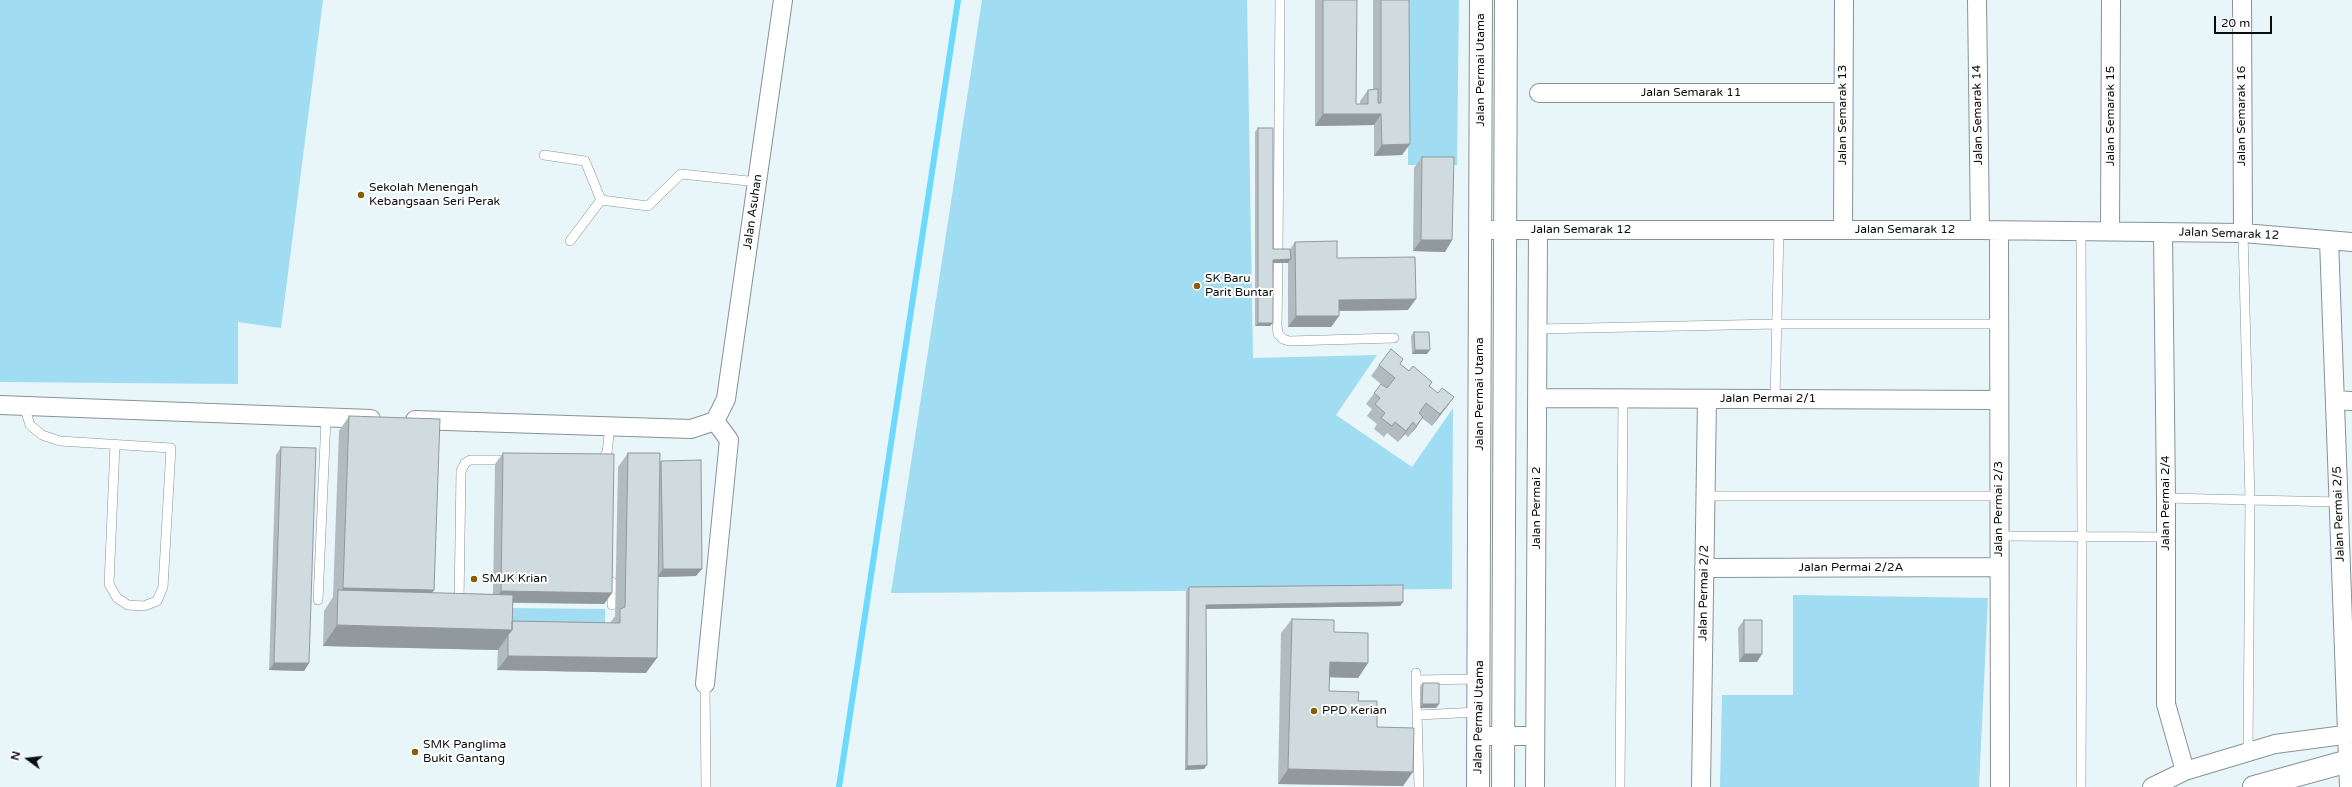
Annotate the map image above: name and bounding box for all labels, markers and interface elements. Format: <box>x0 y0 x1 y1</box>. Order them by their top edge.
scale bar <box>2216 8 2274 34</box>
street label: Jalan Permai Utama <box>1474 13 1488 127</box>
text: 20 m <box>2221 16 2250 30</box>
street label: Jalan Semarak 13 <box>1836 65 1850 165</box>
street label: Jalan Semarak 14 <box>1970 65 1986 165</box>
street label: Jalan Semarak 15 <box>2104 66 2118 166</box>
street label: Jalan Semarak 16 <box>2235 66 2249 166</box>
street label: Jalan Semarak 11 <box>1641 86 1741 100</box>
street label: Jalan Asuhan <box>741 173 765 251</box>
place label: Sekolah Menengah Kebangsaan Seri Perak <box>369 181 500 209</box>
marker: Sekolah Menengah Kebangsaan Seri Perak <box>356 190 366 200</box>
street label: Jalan Semarak 12 <box>1531 223 1631 237</box>
street label: Jalan Semarak 12 <box>1855 223 1955 237</box>
street label: Jalan Semarak 12 <box>2179 225 2279 243</box>
place label: SK Baru Parit Buntar <box>1205 272 1273 300</box>
marker: SK Baru Parit Buntar <box>1192 281 1202 291</box>
street label: Jalan Permai Utama <box>1473 337 1487 451</box>
street label: Jalan Permai 2/1 <box>1720 392 1816 406</box>
street label: Jalan Permai 2/4 <box>2159 455 2173 551</box>
street label: Jalan Permai 2/3 <box>1992 461 2006 557</box>
street label: Jalan Permai 2 <box>1530 466 1544 550</box>
street label: Jalan Permai 2/5 <box>2330 466 2348 562</box>
street label: Jalan Permai 2/2 <box>1696 545 1712 641</box>
street label: Jalan Permai 2/2A <box>1799 561 1903 575</box>
place label: SMJK Krian <box>482 572 547 586</box>
marker: SMJK Krian <box>469 574 479 584</box>
street label: Jalan Permai Utama <box>1471 660 1487 774</box>
place label: PPD Kerian <box>1322 704 1387 718</box>
marker: PPD Kerian <box>1309 706 1319 716</box>
place label: SMK Panglima Bukit Gantang <box>423 738 506 766</box>
north arrow <box>8 739 48 779</box>
marker: SMK Panglima Bukit Gantang <box>410 747 420 757</box>
text: N <box>9 750 23 762</box>

